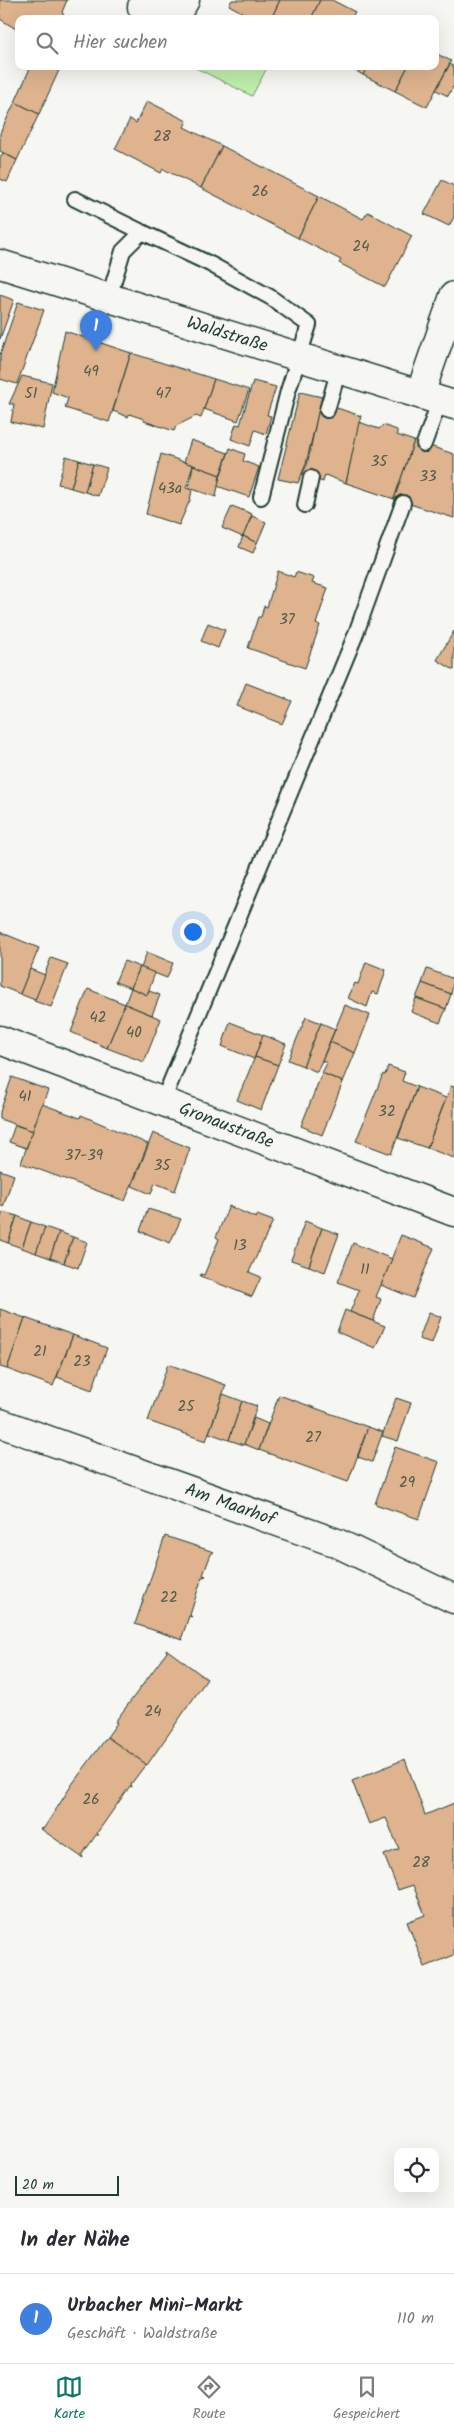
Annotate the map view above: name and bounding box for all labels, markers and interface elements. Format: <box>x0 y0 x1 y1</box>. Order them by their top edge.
search box <box>15 15 439 70</box>
text: Hier suchen <box>73 28 167 58</box>
icon: search <box>33 29 61 57</box>
house number: 28 <box>153 125 172 149</box>
house number: 26 <box>251 180 269 204</box>
house number: 24 <box>353 235 369 259</box>
street label: Waldstraße <box>183 308 272 361</box>
pin: 1 <box>80 310 112 351</box>
house number: 49 <box>83 360 99 384</box>
house number: 51 <box>25 382 38 406</box>
house number: 47 <box>155 382 172 406</box>
house number: 35 <box>371 450 388 474</box>
house number: 33 <box>419 465 437 489</box>
house number: 43a <box>158 477 182 501</box>
house number: 37 <box>279 608 296 632</box>
your location <box>180 919 206 945</box>
house number: 42 <box>90 1006 106 1030</box>
house number: 40 <box>126 1021 142 1045</box>
house number: 41 <box>19 1085 32 1109</box>
street label: Gronaustraße <box>175 1095 278 1157</box>
house number: 32 <box>378 1100 396 1124</box>
house number: 37-39 <box>65 1144 104 1168</box>
house number: 35 <box>154 1154 171 1178</box>
house number: 13 <box>233 1234 247 1258</box>
house number: 11 <box>360 1258 370 1282</box>
house number: 21 <box>33 1340 47 1364</box>
house number: 23 <box>73 1350 91 1374</box>
house number: 25 <box>178 1395 195 1419</box>
house number: 27 <box>305 1426 322 1450</box>
house number: 29 <box>399 1471 416 1495</box>
street label: Am Maarhof <box>181 1475 281 1535</box>
house number: 22 <box>160 1586 178 1610</box>
house number: 24 <box>145 1700 161 1724</box>
house number: 26 <box>82 1788 100 1812</box>
house number: 28 <box>412 1851 431 1875</box>
map controls <box>394 2148 439 2193</box>
button: locate <box>394 2148 439 2193</box>
scale bar <box>15 2173 119 2196</box>
text: 20 m <box>22 2174 54 2196</box>
text: In der Nähe <box>20 2224 130 2257</box>
text: Urbacher Mini-Markt <box>67 2291 243 2321</box>
text: 1 <box>34 2306 38 2331</box>
text: 110 m <box>397 2306 434 2331</box>
text: Geschäft · Waldstraße <box>67 2321 217 2346</box>
tab: Karte <box>54 2373 85 2425</box>
tab: Route <box>192 2373 225 2425</box>
tab: Gespeichert <box>333 2373 400 2425</box>

